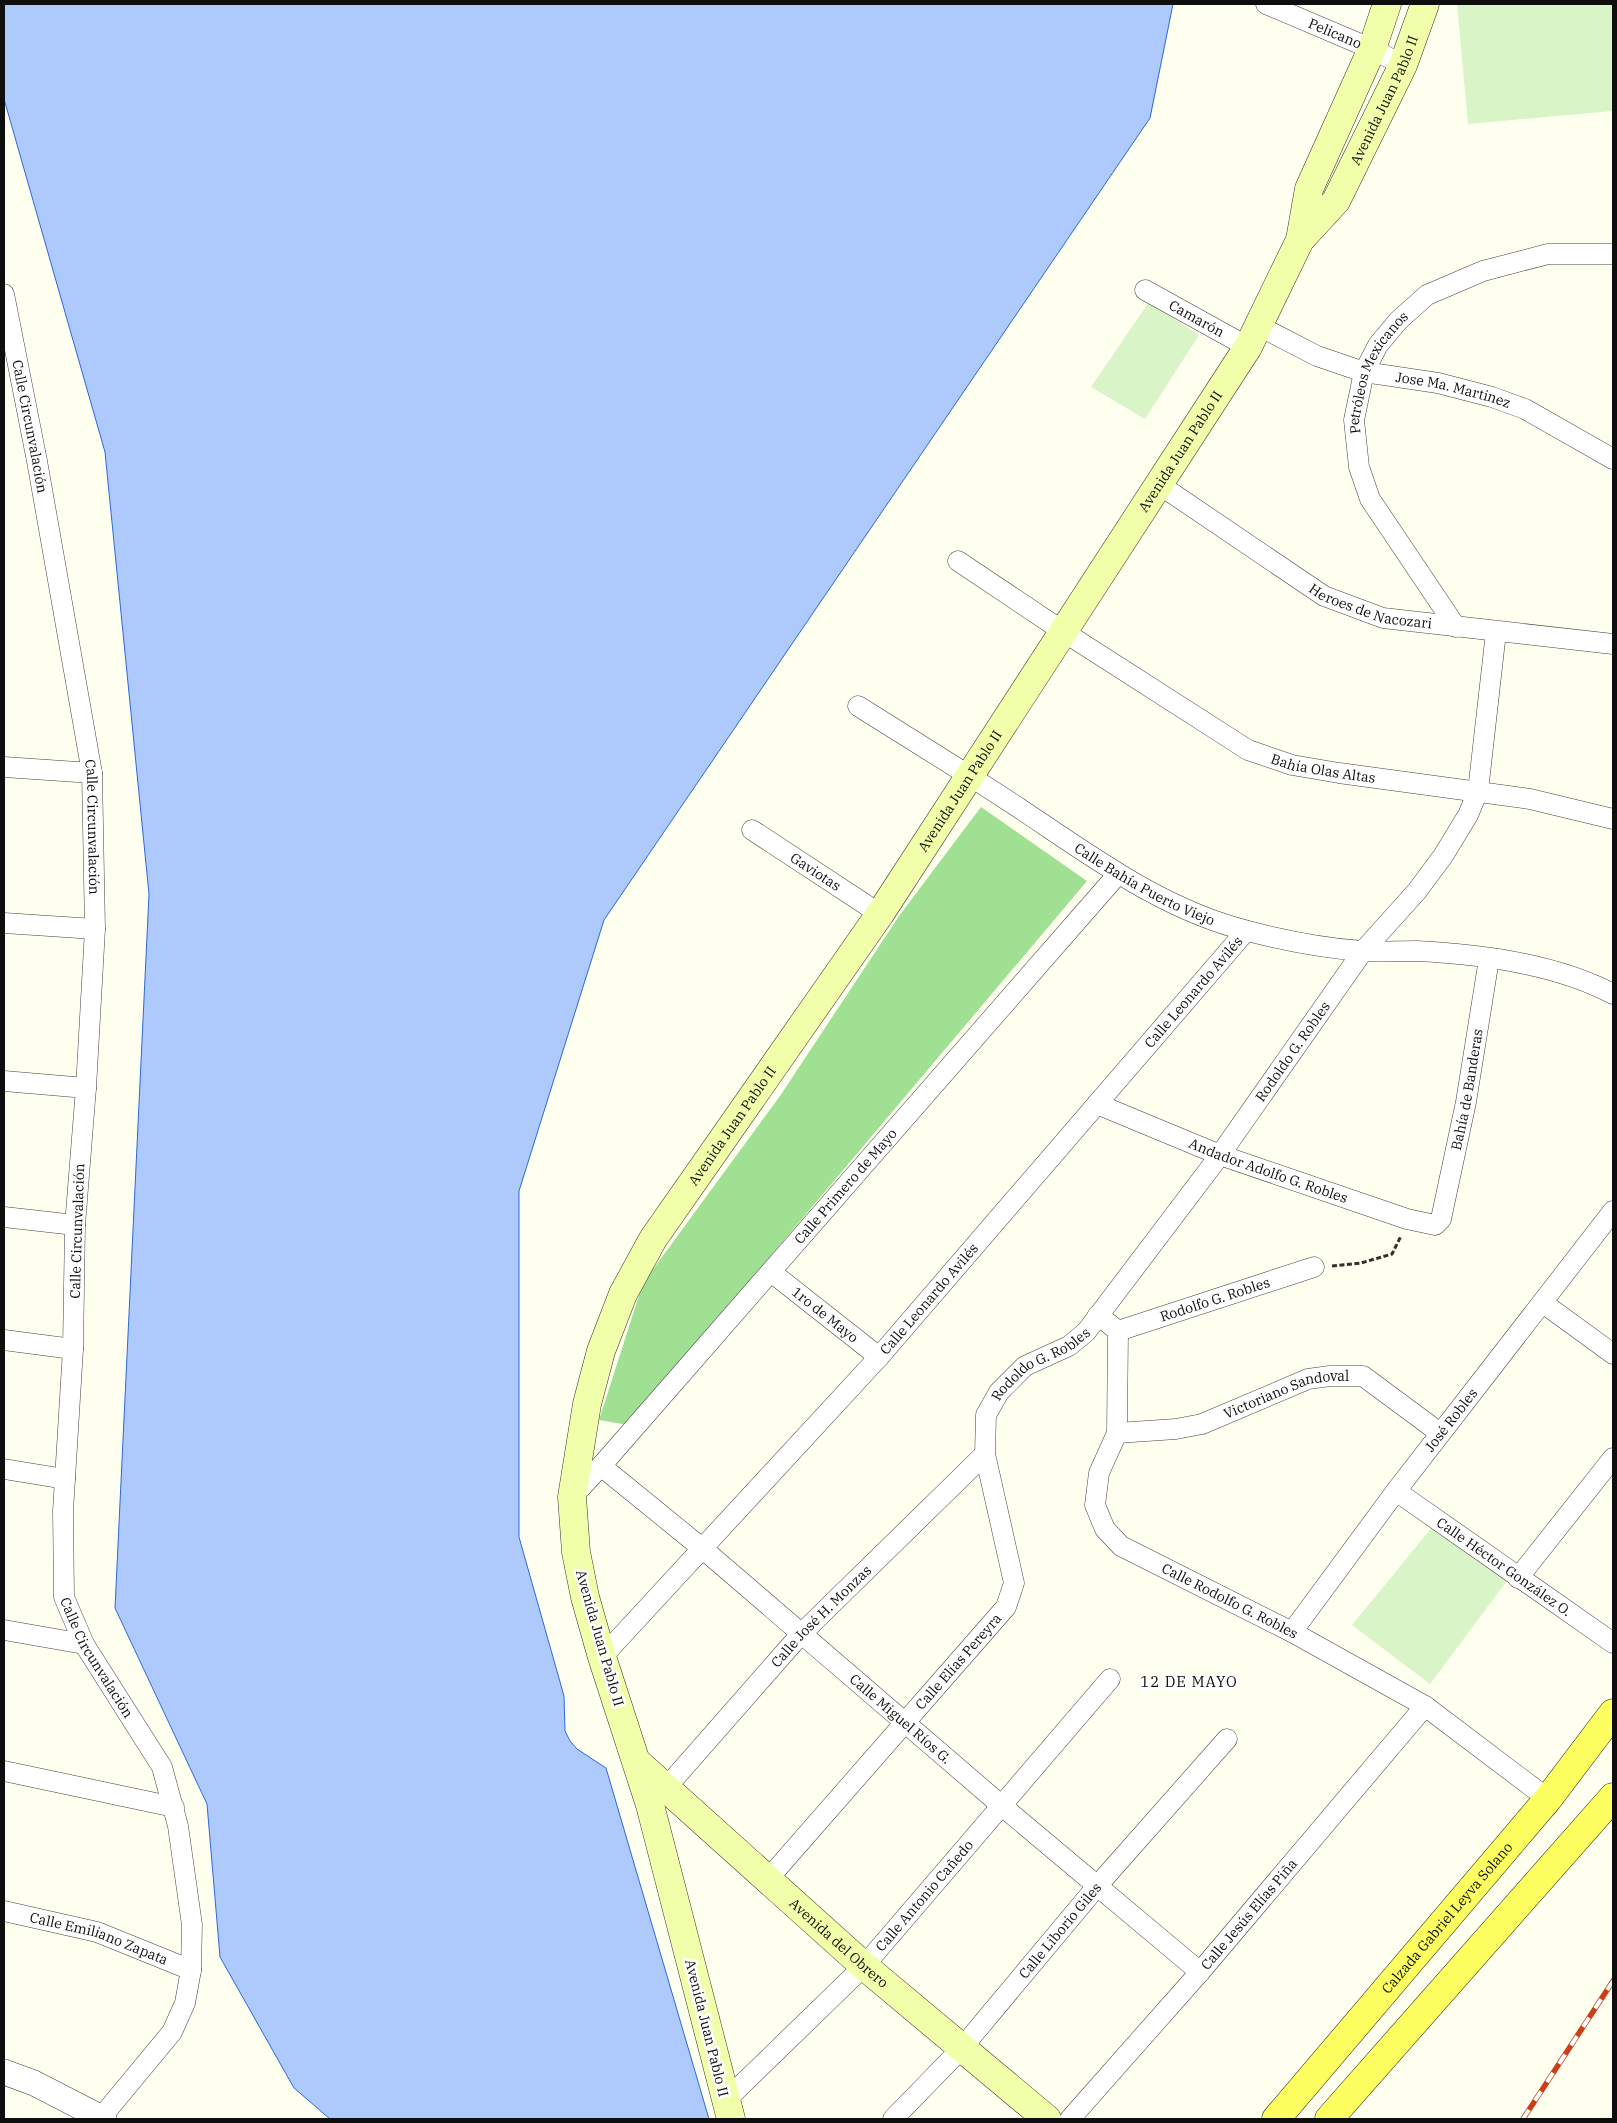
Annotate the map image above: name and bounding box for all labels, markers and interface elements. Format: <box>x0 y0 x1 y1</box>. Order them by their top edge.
street label: Pelicano <box>1306 14 1365 53</box>
street label: Avenida Juan Pablo II <box>1346 33 1422 168</box>
street label: Camarón <box>1166 296 1228 341</box>
street label: Petróleos Mexicanos <box>1345 307 1412 435</box>
street label: Calle Circunvalación <box>8 358 52 495</box>
street label: Jose Ma. Martinez <box>1394 368 1513 412</box>
street label: Avenida Juan Pablo II <box>1134 387 1226 516</box>
street label: Heroes de Nacozari <box>1305 579 1433 632</box>
street label: Avenida Juan Pablo II <box>914 727 1006 855</box>
street label: Bahía Olas Altas <box>1268 749 1377 787</box>
street label: Calle Circunvalación <box>81 758 103 895</box>
street label: Calle Bahía Puerto Viejo <box>1071 839 1217 929</box>
street label: Gaviotas <box>787 849 844 895</box>
street label: Calle Leonardo Avilés <box>1140 932 1247 1052</box>
street label: Rodoldo G. Robles <box>1251 998 1334 1105</box>
street label: Bahía de Banderas <box>1447 1027 1487 1152</box>
street label: Avenida Juan Pablo II <box>684 1063 780 1189</box>
street label: Calle Primero de Mayo <box>790 1125 901 1248</box>
street label: Andador Adolfo G. Robles <box>1186 1134 1350 1207</box>
street label: Calle Circunvalación <box>66 1163 88 1299</box>
street label: Calle Leonardo Avilés <box>876 1239 982 1358</box>
street label: Rodolfo G. Robles <box>1158 1273 1272 1326</box>
street label: 1ro de Mayo <box>788 1283 862 1347</box>
street label: Rodoldo G. Robles <box>987 1323 1094 1404</box>
street label: Victoriano Sandoval <box>1221 1367 1349 1423</box>
street label: José Robles <box>1421 1384 1481 1456</box>
street label: Calle Héctor González O. <box>1433 1513 1575 1620</box>
street label: Calle Rodolfo G. Robles <box>1159 1559 1301 1643</box>
street label: Calle José H. Monzas <box>767 1561 875 1671</box>
street label: Avenida Juan Pablo II <box>572 1568 628 1708</box>
street label: Calle Circunvalación <box>56 1595 137 1721</box>
street label: Calle Elías Pereyra <box>911 1609 1006 1713</box>
street label: Calle Miguel Ríos G. <box>846 1670 955 1768</box>
district label: 12 DE MAYO <box>1140 1672 1238 1691</box>
street label: Calle Antonio Cañedo <box>871 1836 977 1955</box>
street label: Calzada Gabriel Leyva Solano <box>1377 1838 1517 1997</box>
street label: Calle Jesús Elías Piña <box>1197 1855 1301 1974</box>
street label: Calle Liborio Giles <box>1015 1879 1105 1982</box>
street label: Avenida del Obrero <box>785 1894 892 1992</box>
street label: Calle Emiliano Zapata <box>28 1908 171 1969</box>
street label: Avenida Juan Pablo II <box>681 1957 733 2099</box>

